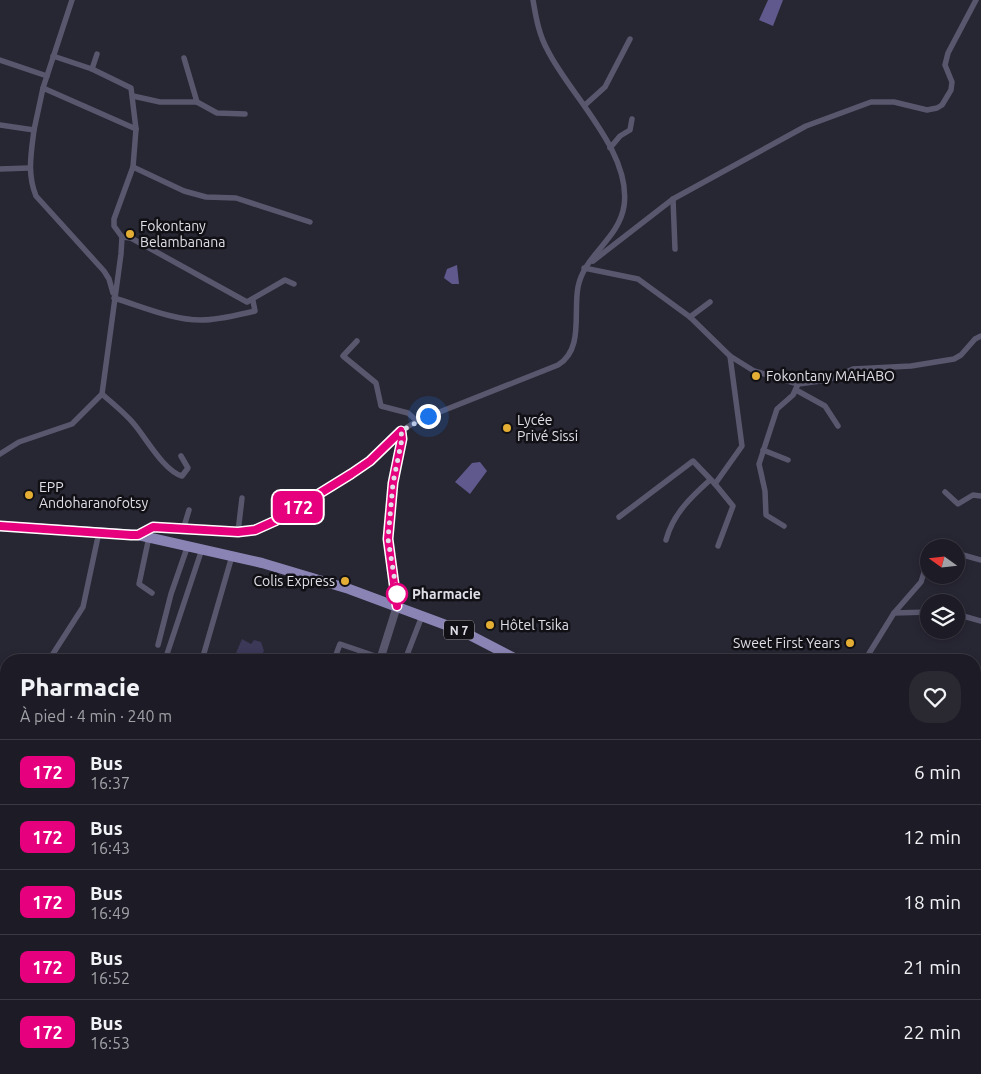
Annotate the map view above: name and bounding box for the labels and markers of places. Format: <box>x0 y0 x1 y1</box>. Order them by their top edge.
place label: Fokontany Belambanana <box>140 218 225 250</box>
marker: Fokontany Belambanana <box>124 228 136 240</box>
place label: Fokontany MAHABO <box>766 368 895 384</box>
marker: Fokontany MAHABO <box>750 370 762 382</box>
place label: Lycée Privé Sissi <box>517 412 578 444</box>
marker: Lycée Privé Sissi <box>501 422 513 434</box>
place label: EPP Andoharanofotsy <box>39 479 148 511</box>
marker: EPP Andoharanofotsy <box>23 489 35 501</box>
place label: Colis Express <box>253 573 335 589</box>
marker: Colis Express <box>339 575 351 587</box>
marker: Pharmacie <box>386 583 408 605</box>
place label: Pharmacie <box>412 586 481 602</box>
place label: Hôtel Tsika <box>500 617 569 633</box>
marker: Hôtel Tsika <box>484 619 496 631</box>
place label: Sweet First Years <box>733 635 840 651</box>
marker: Sweet First Years <box>844 637 856 649</box>

